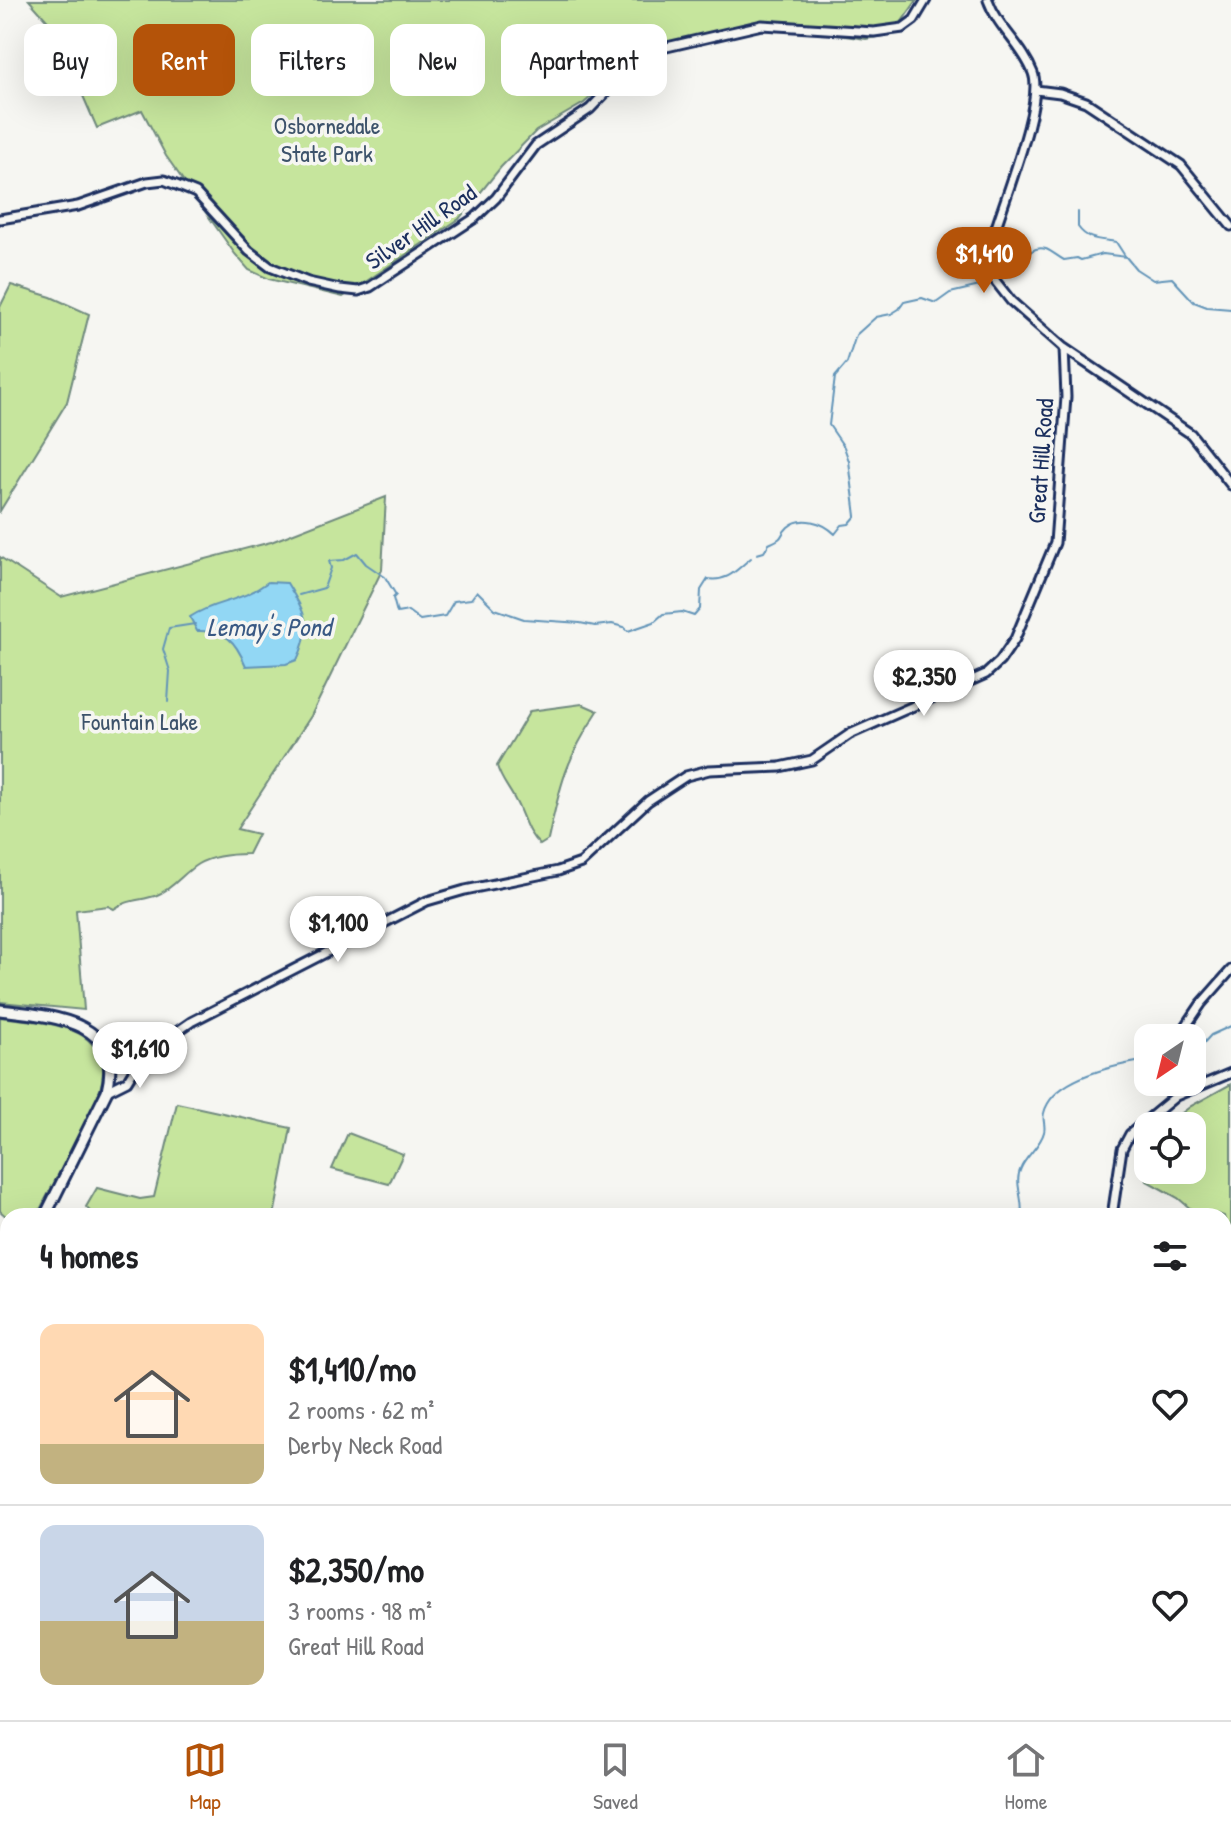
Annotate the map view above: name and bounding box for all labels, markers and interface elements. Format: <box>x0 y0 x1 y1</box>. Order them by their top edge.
chip: Buy <box>24 24 117 96</box>
chip: Rent <box>133 24 235 96</box>
chip: Filters <box>251 24 374 96</box>
chip: New <box>390 24 485 96</box>
chip: Apartment <box>501 24 667 96</box>
park label: Osbornedale State Park <box>274 109 381 169</box>
street label: Silver Hill Road <box>359 176 482 276</box>
pin: $1,410 <box>919 227 1049 295</box>
text: $1,410 <box>955 235 1013 270</box>
street label: Great Hill Road <box>1020 397 1060 525</box>
water label: Lemay's Pond <box>207 609 335 645</box>
pin: $2,350 <box>859 650 989 718</box>
text: $2,350 <box>892 658 956 693</box>
park label: Fountain Lake <box>81 705 199 737</box>
pin: $1,100 <box>273 896 403 964</box>
text: $1,100 <box>308 904 368 939</box>
pin: $1,610 <box>75 1022 205 1090</box>
north arrow <box>1134 1024 1206 1096</box>
map controls <box>1134 1024 1206 1184</box>
text: $1,610 <box>110 1030 170 1065</box>
button: locate <box>1134 1112 1206 1184</box>
text: 4 homes <box>40 1233 138 1279</box>
icon: filters <box>1148 1234 1192 1278</box>
text: $1,410/mo <box>288 1346 416 1392</box>
icon: home <box>104 1356 200 1452</box>
icon: heart <box>1148 1382 1192 1426</box>
text: 2 rooms · 62 m² <box>288 1392 434 1427</box>
text: Derby Neck Road <box>288 1427 442 1462</box>
text: $2,350/mo <box>288 1547 424 1593</box>
icon: home <box>104 1557 200 1653</box>
icon: heart <box>1148 1583 1192 1627</box>
text: 3 rooms · 98 m² <box>288 1593 432 1628</box>
text: Great Hill Road <box>288 1628 424 1663</box>
tab: Map <box>183 1738 227 1816</box>
tab: Saved <box>593 1738 638 1816</box>
tab: Home <box>1004 1738 1048 1816</box>

